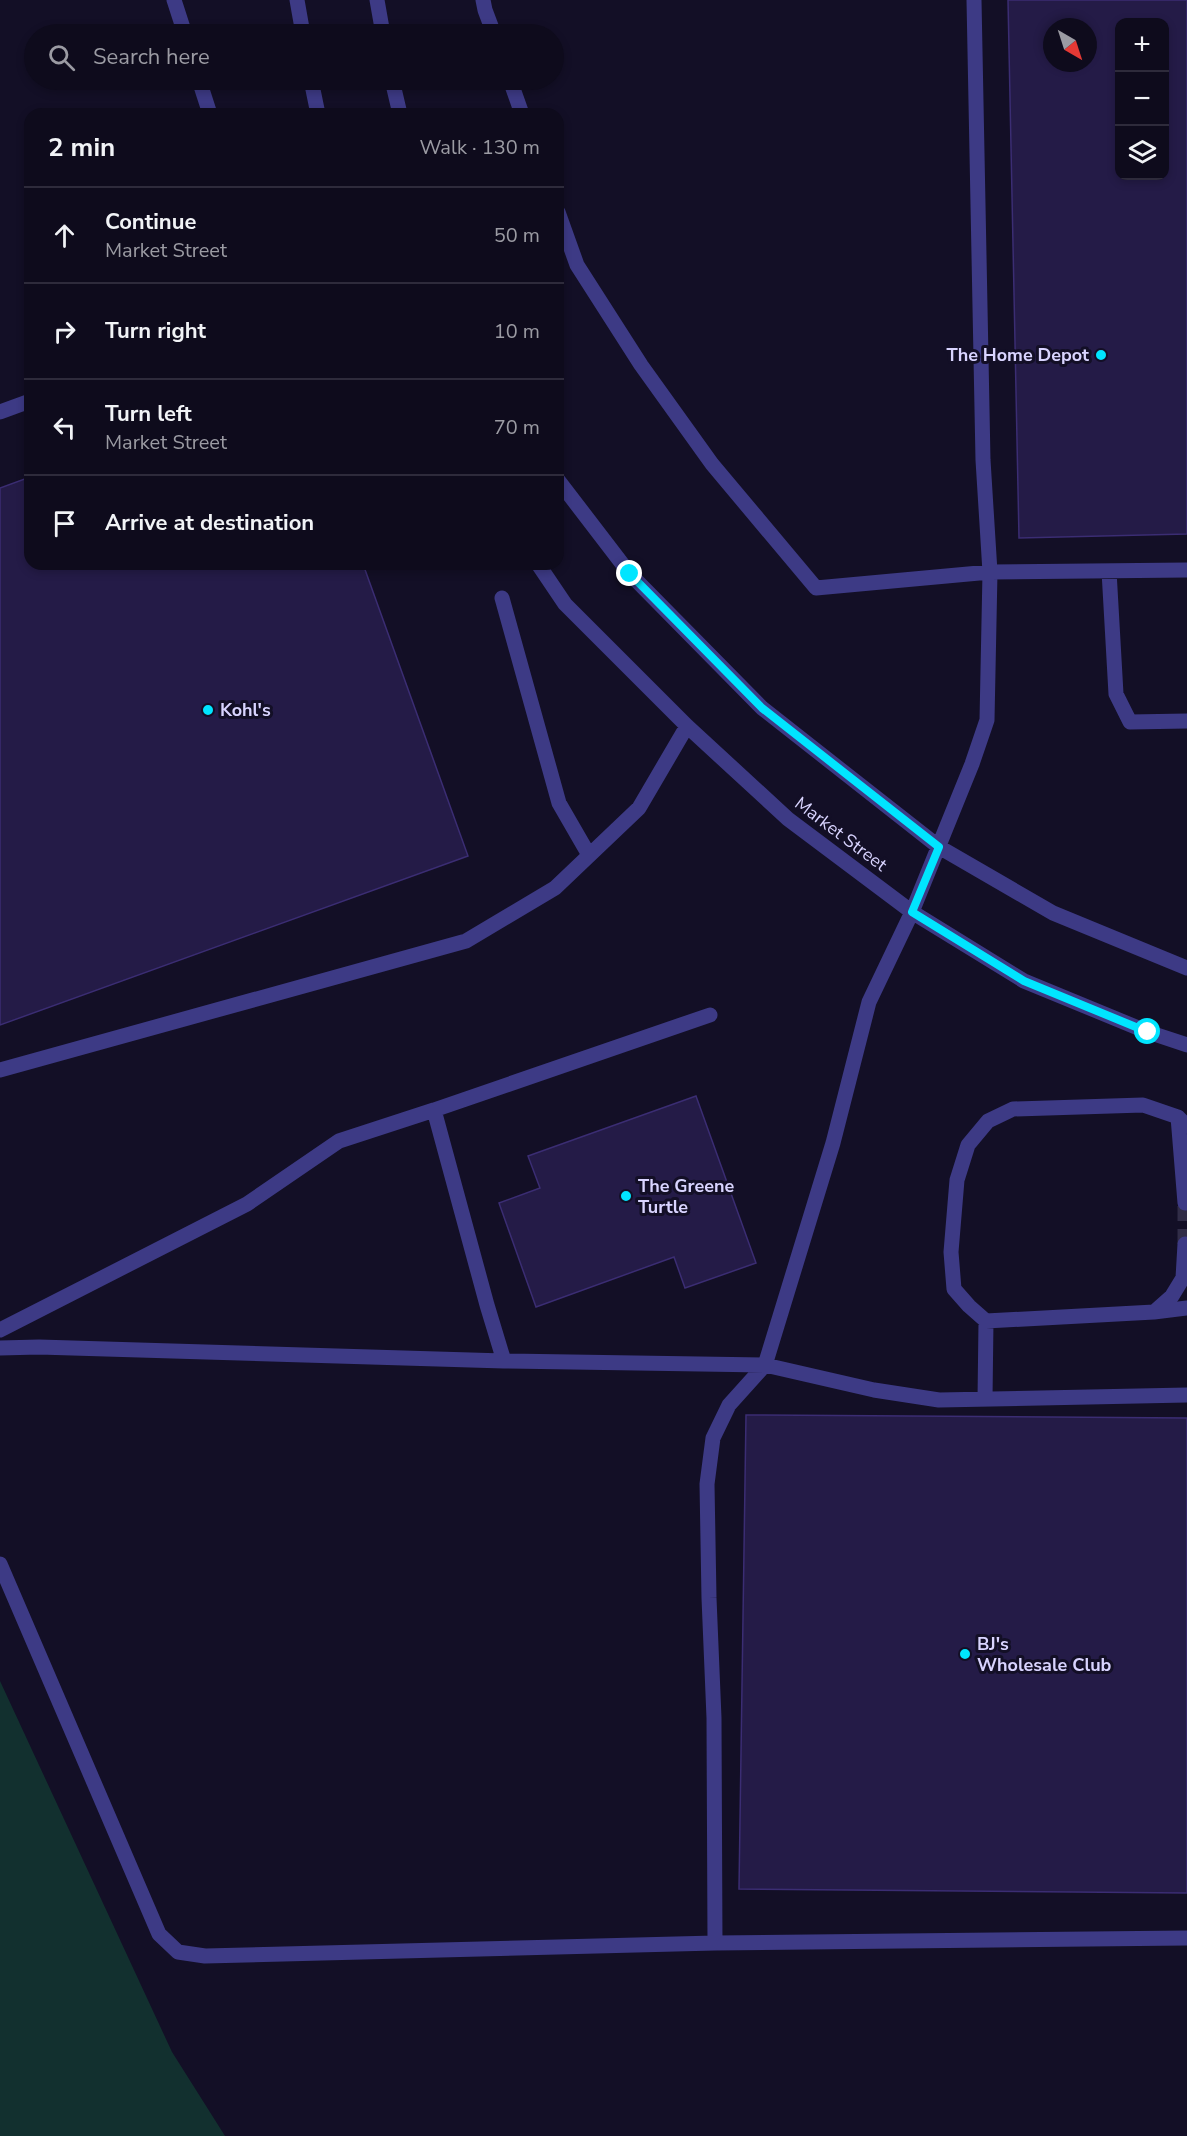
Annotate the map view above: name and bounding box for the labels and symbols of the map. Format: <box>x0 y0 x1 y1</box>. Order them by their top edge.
north arrow <box>1043 18 1097 72</box>
place label: The Home Depot <box>947 343 1089 367</box>
marker: The Home Depot <box>1094 348 1108 362</box>
route end <box>616 560 642 586</box>
place label: Kohl's <box>220 698 271 722</box>
marker: Kohl's <box>201 703 215 717</box>
street label: Market Street <box>790 791 893 877</box>
route start <box>1134 1018 1160 1044</box>
place label: The Greene Turtle <box>638 1174 735 1219</box>
marker: The Greene Turtle <box>619 1189 633 1203</box>
place label: BJ's Wholesale Club <box>977 1632 1112 1677</box>
marker: BJ's Wholesale Club <box>958 1647 972 1661</box>

